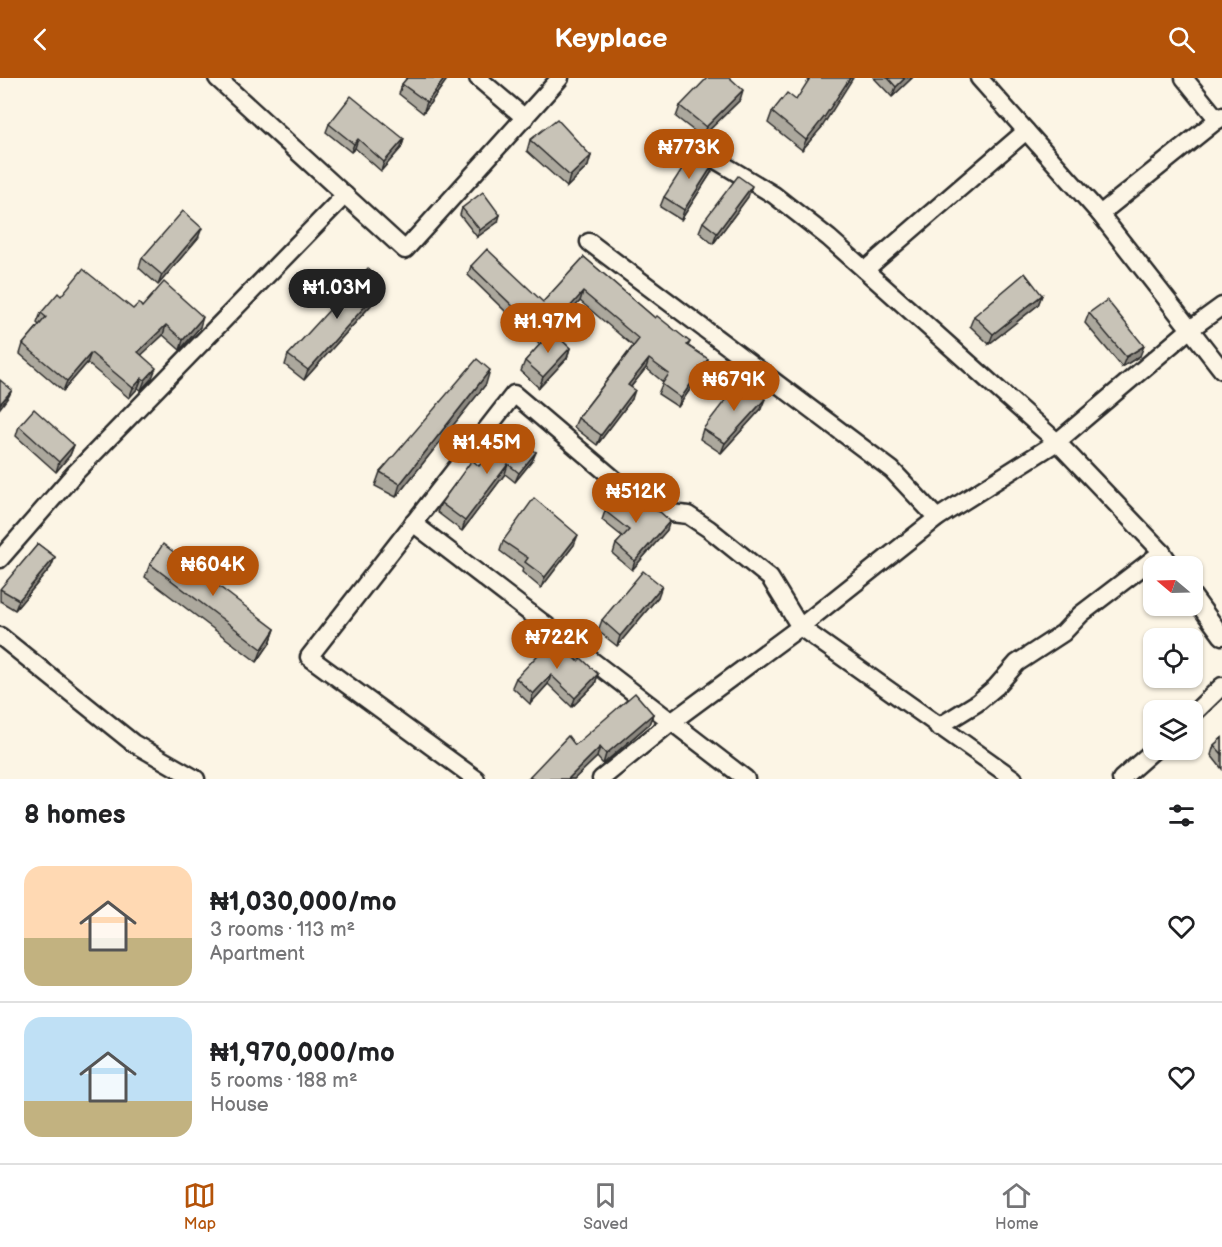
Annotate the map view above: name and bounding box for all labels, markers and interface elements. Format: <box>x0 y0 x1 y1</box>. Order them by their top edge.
icon: back <box>24 23 57 56</box>
text: Keyplace <box>554 23 668 55</box>
icon: search <box>1165 23 1198 56</box>
pin: ₦773K <box>647 129 731 180</box>
text: ₦773K <box>658 136 720 160</box>
pin: ₦1.03M <box>288 269 386 320</box>
text: ₦1.03M <box>303 276 371 300</box>
pin: ₦1.97M <box>499 303 597 354</box>
text: ₦1.97M <box>514 310 582 334</box>
pin: ₦679K <box>692 361 776 412</box>
text: ₦679K <box>703 368 765 392</box>
pin: ₦1.45M <box>438 424 536 475</box>
text: ₦1.45M <box>453 431 521 455</box>
pin: ₦512K <box>594 473 678 524</box>
text: ₦512K <box>606 480 666 504</box>
pin: ₦604K <box>171 546 255 597</box>
text: ₦604K <box>181 553 245 577</box>
north arrow <box>1143 556 1203 616</box>
map controls <box>1143 556 1203 760</box>
pin: ₦722K <box>515 619 599 670</box>
text: ₦722K <box>525 626 589 650</box>
button: locate <box>1143 628 1203 688</box>
button: layers <box>1143 700 1203 760</box>
icon: filters <box>1165 799 1198 832</box>
text: 8 homes <box>24 800 126 831</box>
text: ₦1,030,000/mo <box>210 887 397 918</box>
icon: home <box>72 890 144 962</box>
icon: heart <box>1165 910 1198 943</box>
text: 3 rooms · 113 m² <box>210 918 355 942</box>
text: Apartment <box>210 942 305 966</box>
text: ₦1,970,000/mo <box>210 1038 395 1069</box>
icon: home <box>72 1041 144 1113</box>
icon: heart <box>1165 1061 1198 1094</box>
text: 5 rooms · 188 m² <box>210 1069 358 1093</box>
text: House <box>210 1093 269 1117</box>
tab: Map <box>183 1179 216 1234</box>
tab: Saved <box>583 1179 628 1234</box>
tab: Home <box>995 1179 1039 1234</box>

